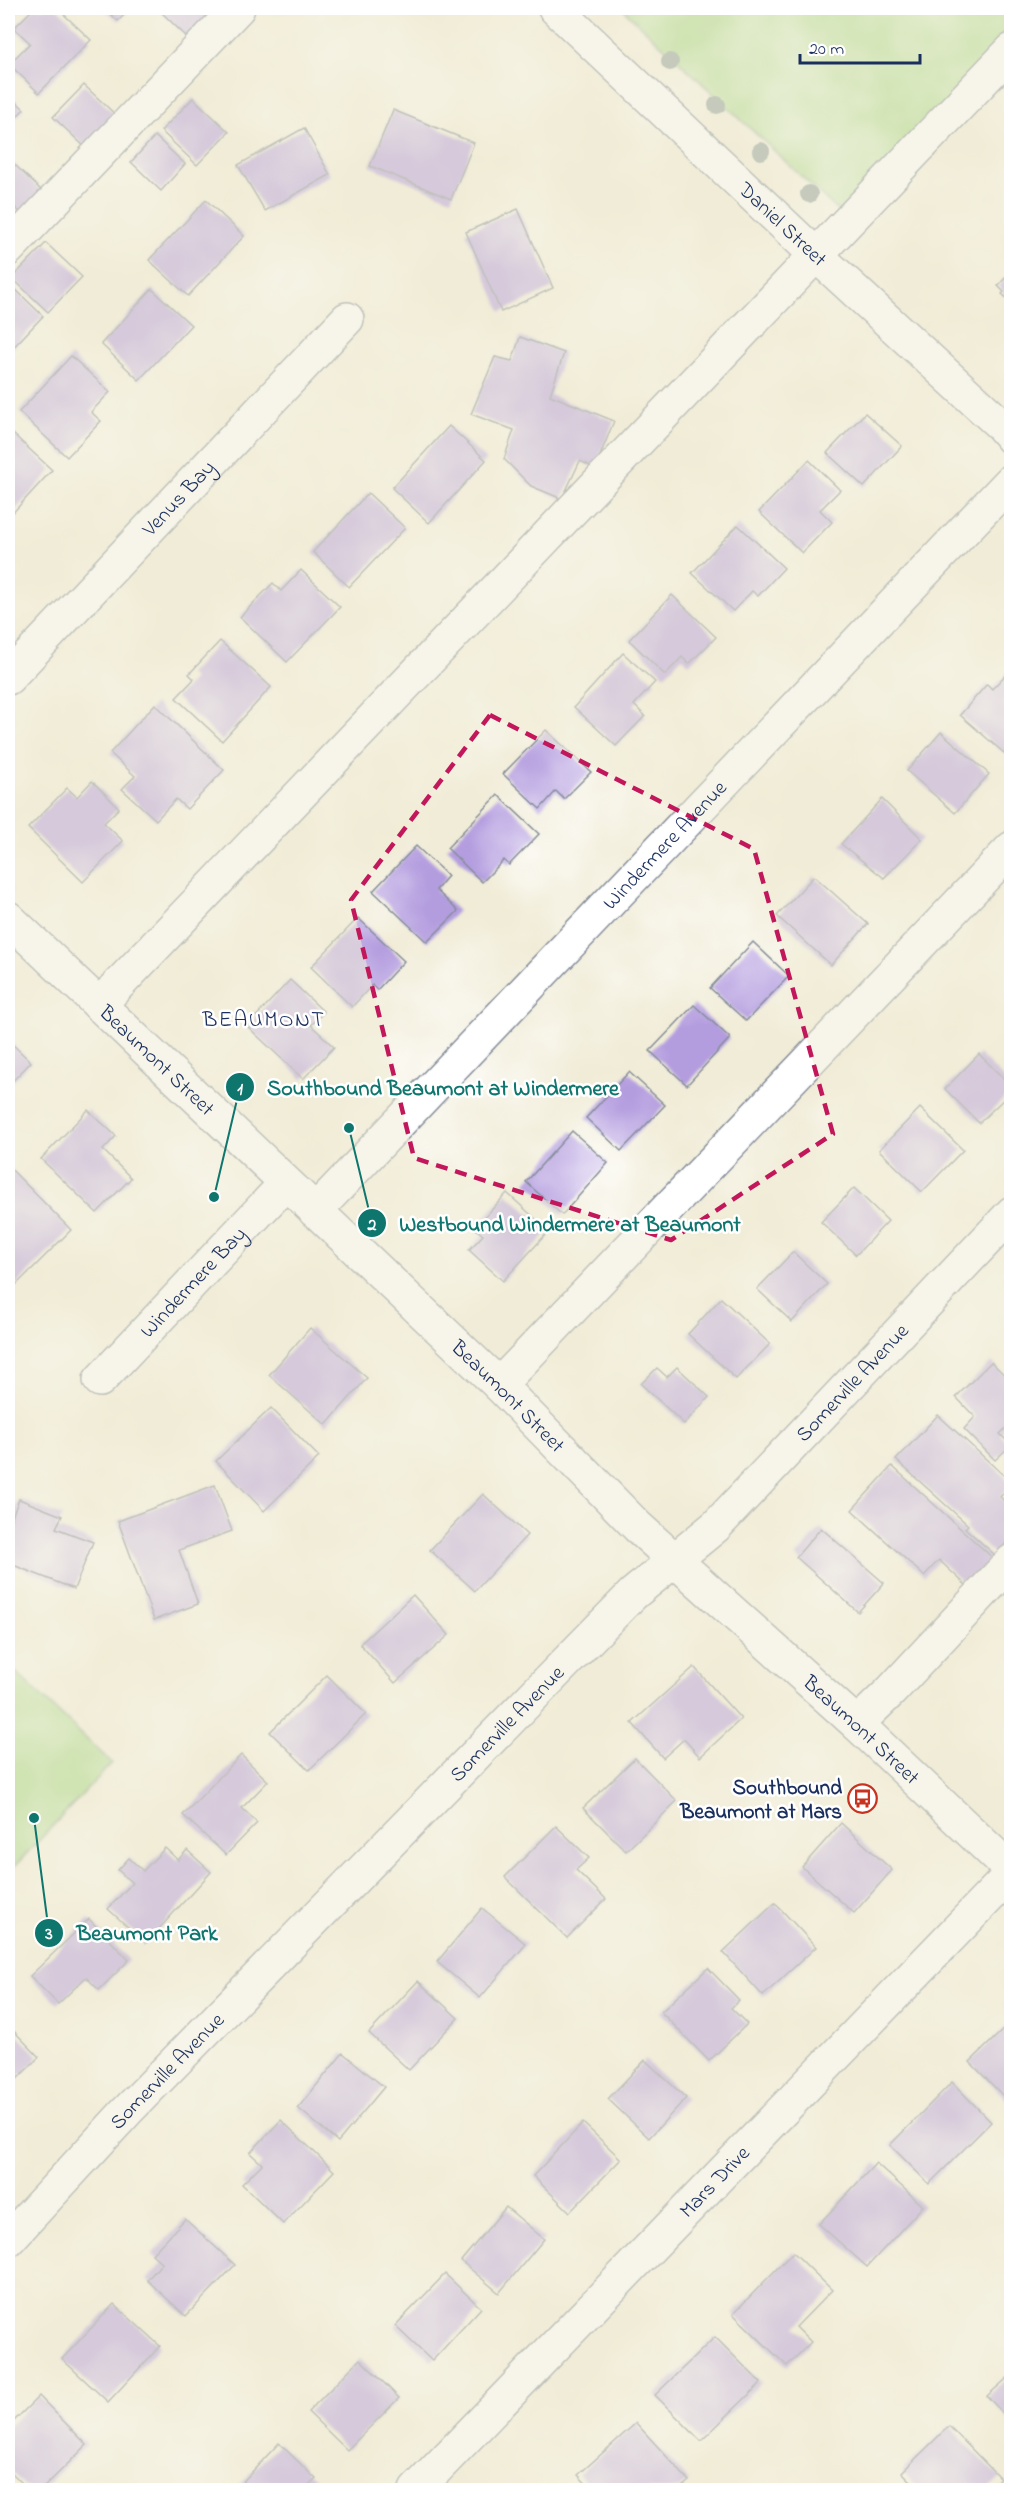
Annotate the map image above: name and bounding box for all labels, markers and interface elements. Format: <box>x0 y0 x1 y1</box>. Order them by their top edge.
scale bar <box>800 27 920 65</box>
text: 20 m <box>809 37 844 63</box>
street label: Daniel Street <box>730 175 833 275</box>
street label: Venus Bay <box>136 454 225 545</box>
street label: Windermere Avenue <box>596 774 735 918</box>
street label: Beaumont Street <box>91 998 220 1124</box>
district label: BEAUMONT <box>202 1005 325 1037</box>
callout: Southbound Beaumont at Windermere <box>225 1067 631 1107</box>
text: Southbound Beaumont at Windermere <box>267 1074 620 1106</box>
text: 1 <box>237 1077 243 1103</box>
callout: Westbound Windermere at Beaumont <box>357 1203 752 1243</box>
text: Westbound Windermere at Beaumont <box>399 1210 741 1242</box>
text: 2 <box>367 1213 377 1239</box>
street label: Windermere Bay <box>134 1221 256 1346</box>
street label: Somerville Avenue <box>790 1317 917 1450</box>
street label: Beaumont Street <box>443 1333 571 1461</box>
street label: Somerville Avenue <box>444 1659 573 1790</box>
street label: Beaumont Street <box>795 1668 925 1793</box>
place label: Southbound Beaumont at Mars <box>679 1774 842 1828</box>
bus stop icon: Southbound Beaumont at Mars <box>847 1783 879 1815</box>
callout: Beaumont Park <box>34 1913 230 1953</box>
text: Beaumont Park <box>75 1919 219 1951</box>
text: 3 <box>44 1922 53 1948</box>
street label: Somerville Avenue <box>104 2006 233 2137</box>
street label: Mars Drive <box>673 2139 758 2226</box>

